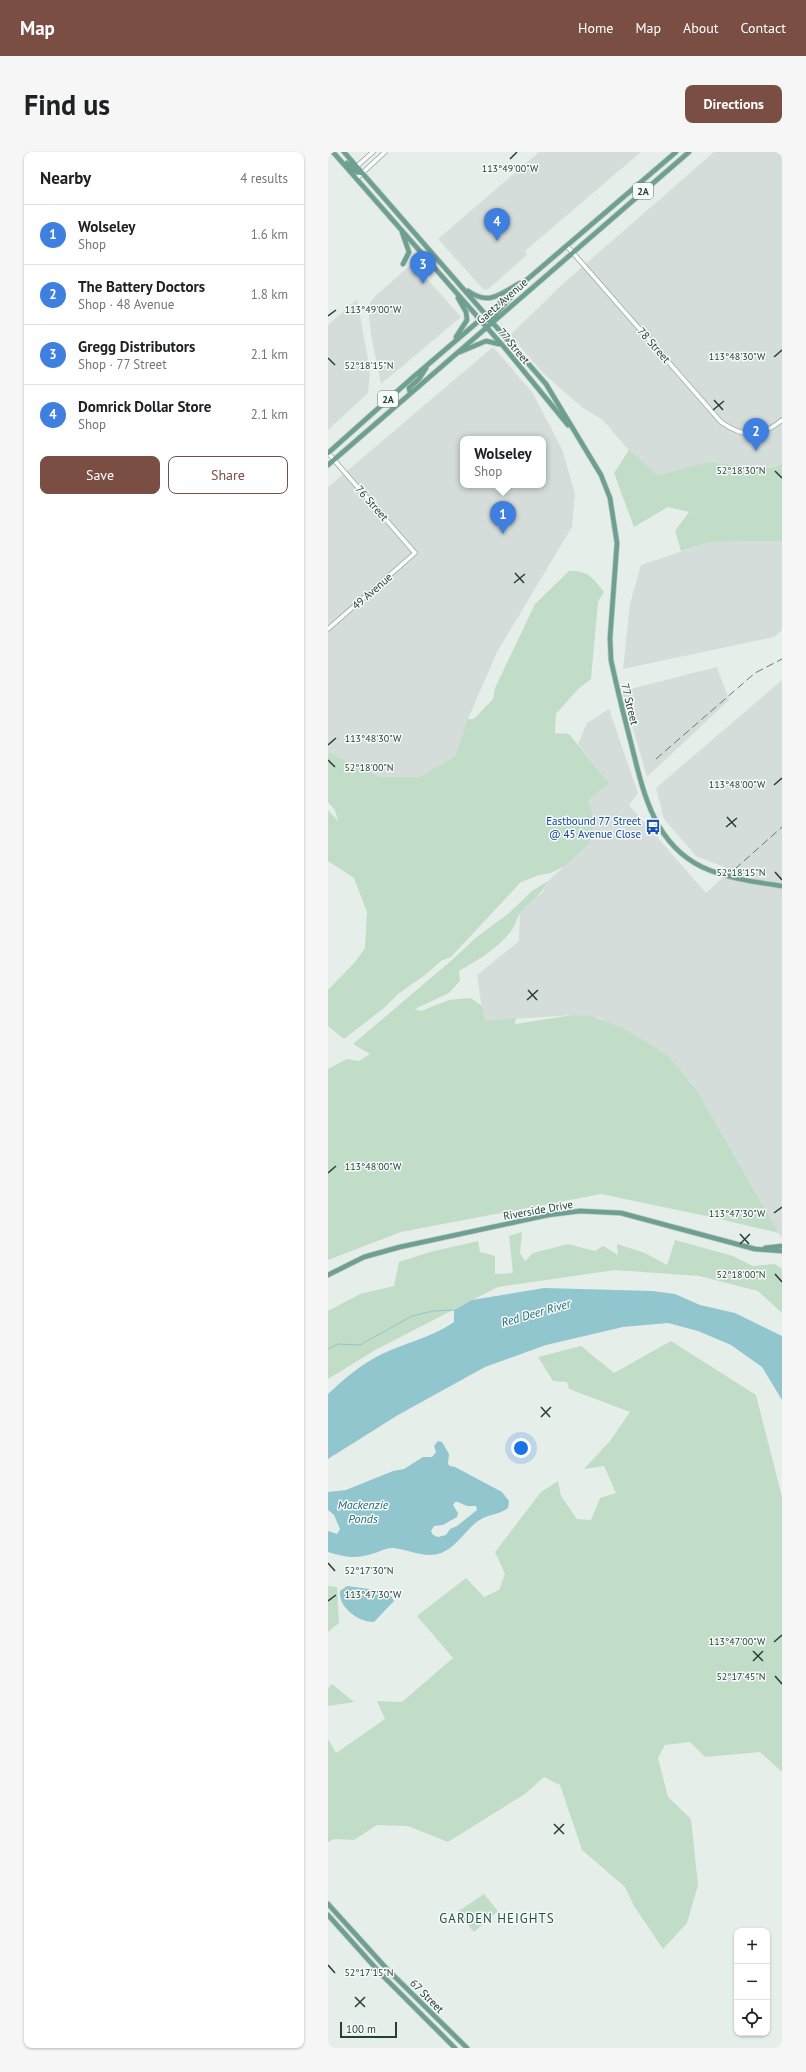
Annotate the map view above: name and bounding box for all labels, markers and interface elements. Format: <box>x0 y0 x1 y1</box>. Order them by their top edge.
text: Map <box>20 16 55 40</box>
text: Home <box>578 19 613 37</box>
text: Map <box>635 19 661 37</box>
text: About <box>683 19 719 37</box>
text: Contact <box>741 19 786 37</box>
button: Directions <box>685 85 782 123</box>
text: Find us <box>24 86 110 123</box>
text: 113°49'00"W <box>482 162 539 175</box>
text: Nearby <box>40 167 91 189</box>
text: 4 results <box>240 170 288 187</box>
road number: 2A <box>633 183 653 199</box>
pin: 4 <box>484 208 510 241</box>
text: Wolseley <box>78 217 136 236</box>
text: 1 <box>49 226 57 243</box>
text: 1.6 km <box>251 226 288 243</box>
text: Shop <box>78 236 106 253</box>
pin: 3 <box>410 251 436 284</box>
street label: Gaetz Avenue <box>474 275 531 327</box>
text: The Battery Doctors <box>78 277 205 296</box>
text: 2 <box>49 286 57 303</box>
text: 1.8 km <box>251 286 288 303</box>
text: Shop · 48 Avenue <box>78 296 174 313</box>
text: 113°49'00"W <box>345 303 402 316</box>
street label: 78 Street <box>635 324 674 366</box>
street label: 77 Street <box>495 325 533 367</box>
text: Gregg Distributors <box>78 337 195 356</box>
text: 3 <box>49 346 57 363</box>
text: 2.1 km <box>251 346 288 363</box>
text: 113°48'30"W <box>709 350 766 363</box>
text: Shop · 77 Street <box>78 356 167 373</box>
text: 52°18'15"N <box>344 359 394 372</box>
road number: 2A <box>378 391 398 407</box>
text: Domrick Dollar Store <box>78 397 211 416</box>
text: 4 <box>49 406 57 423</box>
text: 2.1 km <box>251 406 288 423</box>
text: Shop <box>78 416 106 433</box>
pin: 2 <box>743 418 769 451</box>
popup <box>460 436 546 488</box>
text: Wolseley <box>474 444 532 463</box>
button: Save <box>40 456 160 494</box>
button: Share <box>168 456 288 494</box>
text: Shop <box>474 463 502 480</box>
text: 52°18'30"N <box>716 464 766 477</box>
street label: 76 Street <box>353 482 392 524</box>
pin: 1 <box>490 501 516 534</box>
street label: 49 Avenue <box>349 569 395 612</box>
street label: 77 Street <box>618 682 642 727</box>
text: 113°48'30"W <box>345 732 402 745</box>
text: 52°18'00"N <box>344 761 394 774</box>
text: 113°48'00"W <box>709 778 766 791</box>
place label: Eastbound 77 Street @ 45 Avenue Close <box>546 814 641 841</box>
bus stop icon: Eastbound 77 Street @ 45 Avenue Close <box>644 818 662 836</box>
text: 52°18'15"N <box>716 866 766 879</box>
text: 113°48'00"W <box>345 1160 402 1173</box>
street label: Riverside Drive <box>502 1197 574 1223</box>
text: 113°47'30"W <box>709 1207 766 1220</box>
text: 52°18'00"N <box>716 1268 766 1281</box>
water label: Red Deer River <box>500 1295 573 1330</box>
your location <box>511 1438 531 1458</box>
water label: Mackenzie Ponds <box>338 1497 389 1526</box>
text: 52°17'30"N <box>344 1564 394 1577</box>
text: 113°47'30"W <box>345 1588 402 1601</box>
text: 113°47'00"W <box>709 1635 766 1648</box>
text: 52°17'45"N <box>716 1670 766 1683</box>
district label: GARDEN HEIGHTS <box>439 1910 555 1927</box>
map controls <box>734 1928 770 2036</box>
button: + <box>734 1928 770 1964</box>
button: − <box>734 1964 770 2000</box>
text: 52°17'15"N <box>344 1966 394 1979</box>
street label: 67 Street <box>407 1976 447 2016</box>
button: locate <box>734 2000 770 2036</box>
scale bar <box>340 2020 397 2039</box>
text: 100 m <box>346 2022 376 2036</box>

